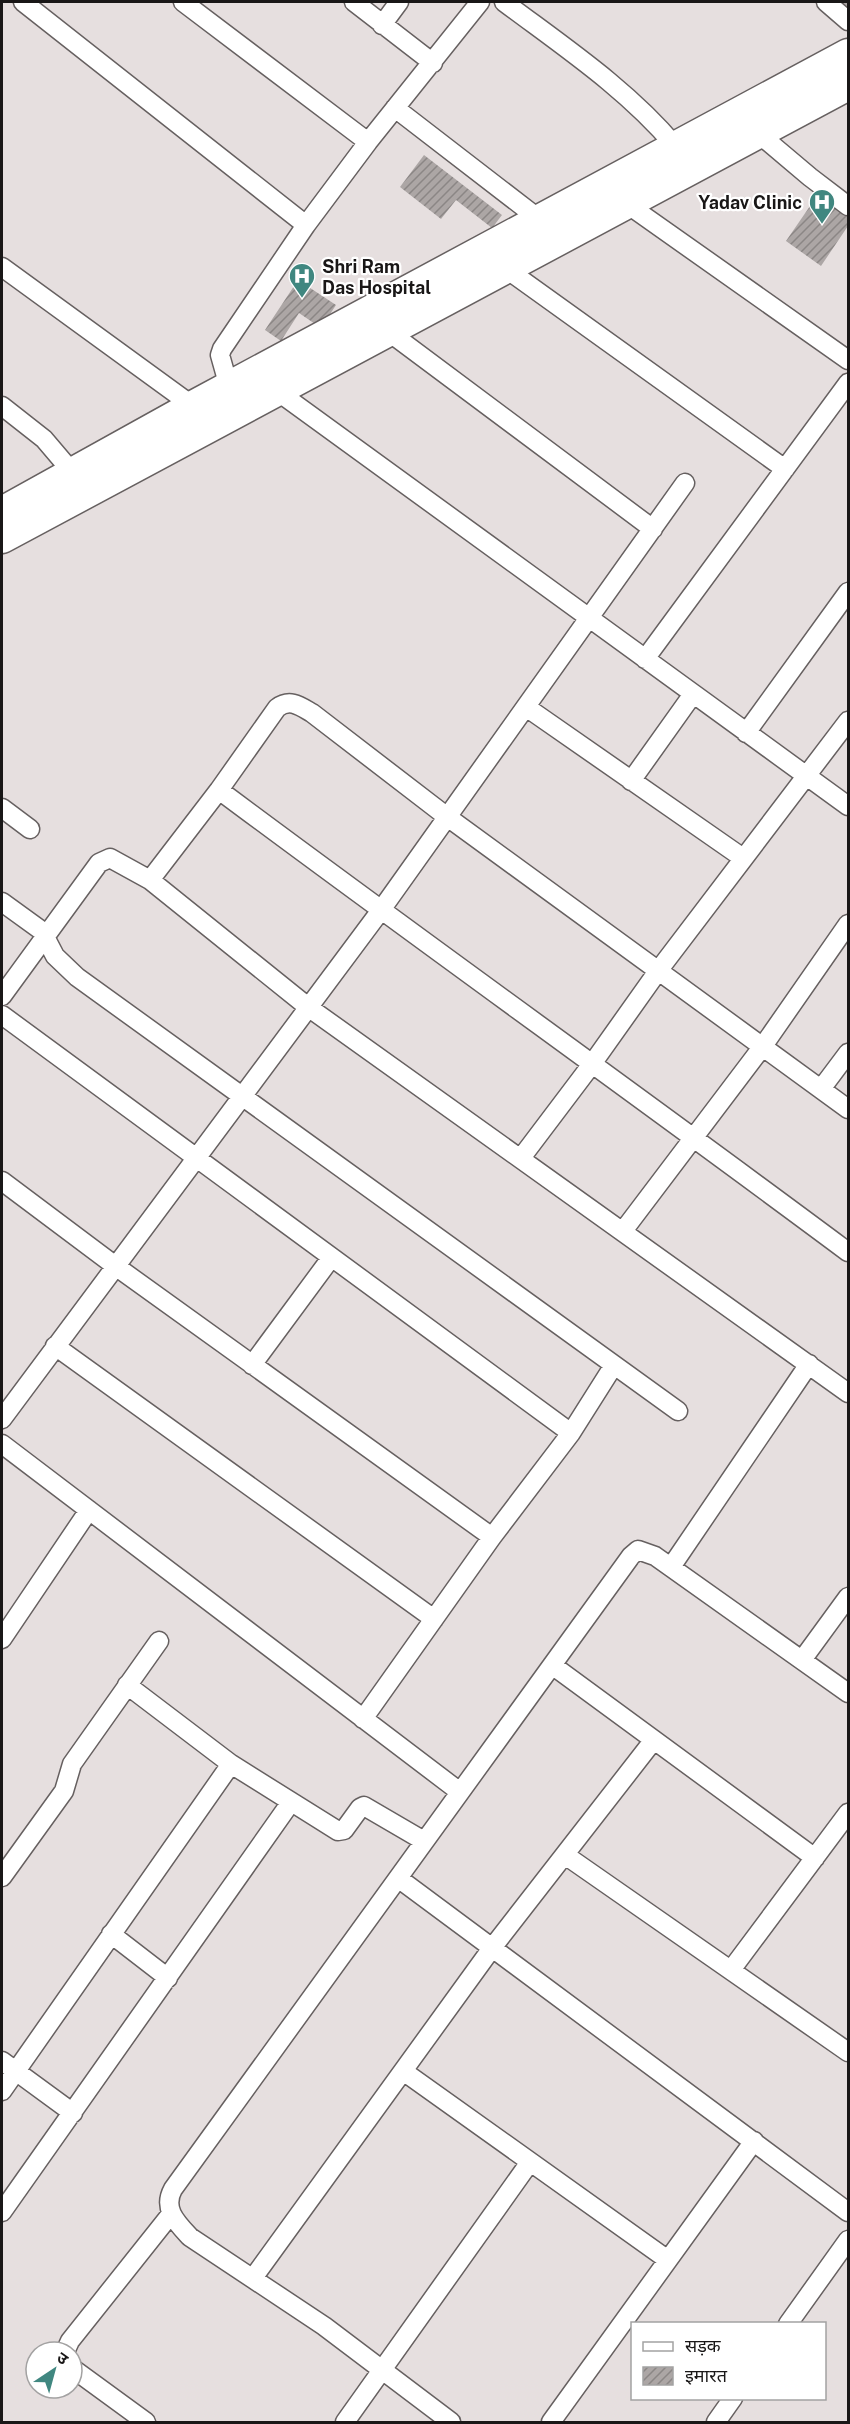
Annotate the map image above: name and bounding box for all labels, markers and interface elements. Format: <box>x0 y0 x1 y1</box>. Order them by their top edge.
hospital icon: Yadav Clinic <box>807 187 837 225</box>
place label: Yadav Clinic <box>698 192 802 213</box>
place label: Shri Ram Das Hospital <box>322 256 431 298</box>
hospital icon: Shri Ram Das Hospital <box>287 261 317 299</box>
legend <box>631 2322 826 2400</box>
text: सड़क <box>685 2335 722 2356</box>
north arrow <box>24 2340 84 2400</box>
text: उ <box>53 2348 72 2369</box>
text: इमारत <box>685 2365 728 2386</box>

